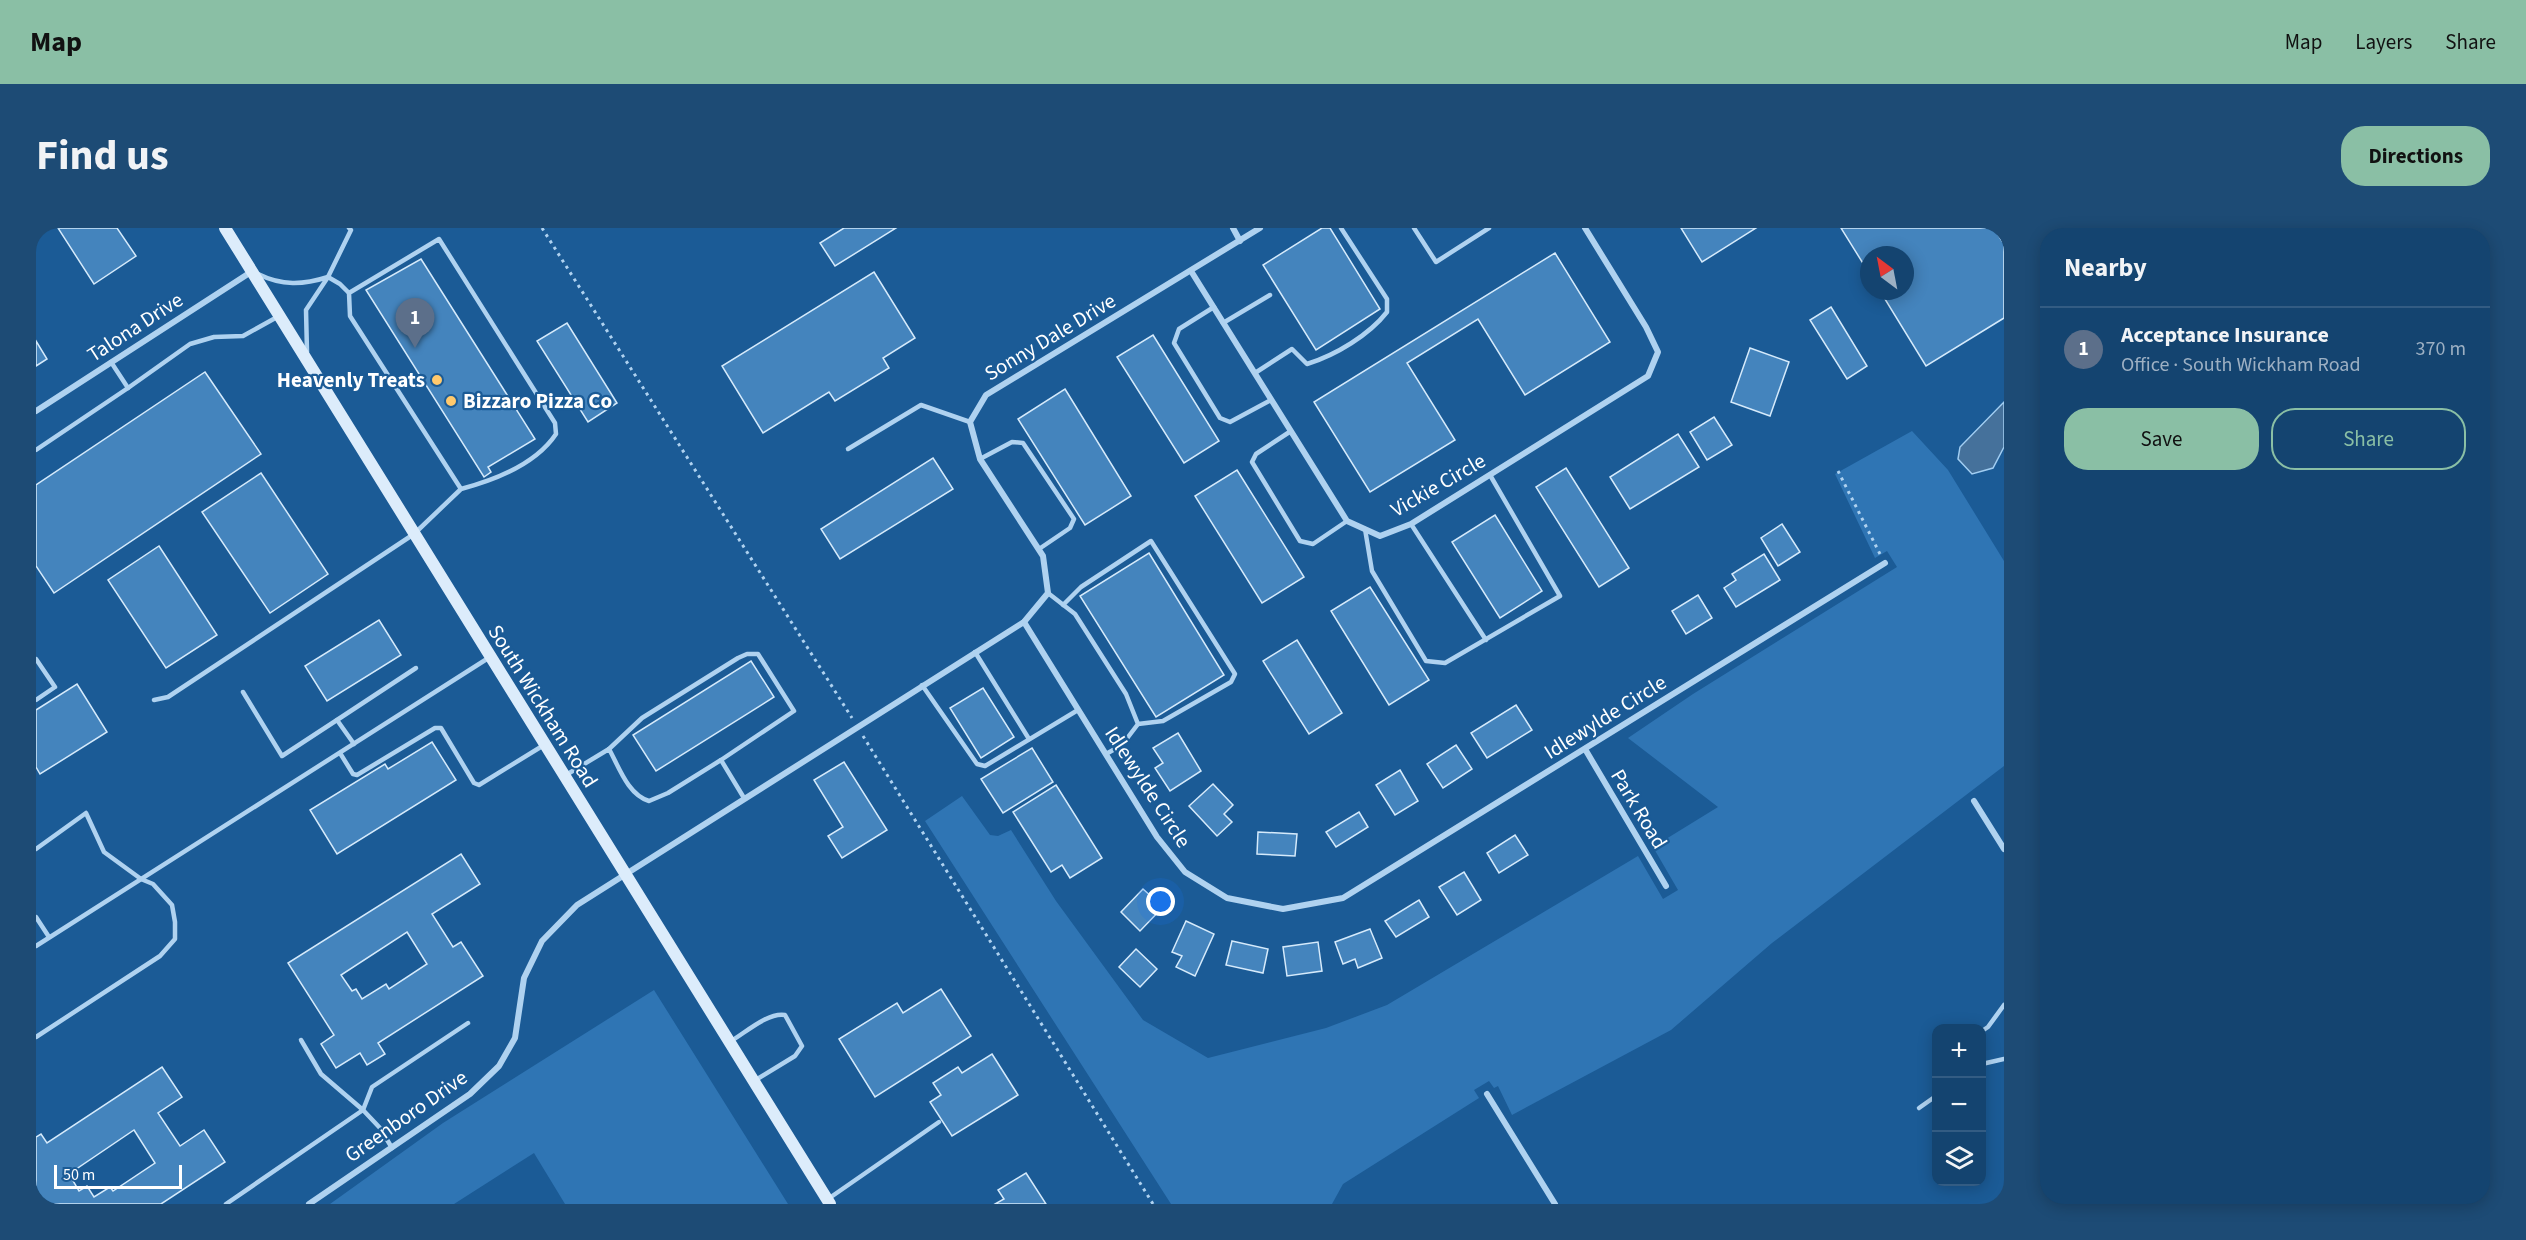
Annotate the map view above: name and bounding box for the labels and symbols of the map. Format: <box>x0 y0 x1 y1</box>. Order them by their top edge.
north arrow <box>1860 246 1914 300</box>
street label: Talona Drive <box>81 285 189 369</box>
street label: Sonny Dale Drive <box>979 286 1121 388</box>
pin: 1 <box>396 298 434 348</box>
place label: Heavenly Treats <box>277 365 425 395</box>
marker: Heavenly Treats <box>430 373 444 387</box>
place label: Bizzaro Pizza Co <box>463 386 612 416</box>
marker: Bizzaro Pizza Co <box>444 394 458 408</box>
street label: Vickie Circle <box>1385 446 1491 524</box>
street label: South Wickham Road <box>481 619 605 793</box>
street label: Idlewylde Circle <box>1538 667 1672 767</box>
street label: Idlewylde Circle <box>1098 720 1198 854</box>
street label: Park Road <box>1603 763 1675 855</box>
your location <box>1146 887 1175 916</box>
street label: Greenboro Drive <box>339 1063 473 1169</box>
scale bar <box>54 1162 182 1190</box>

